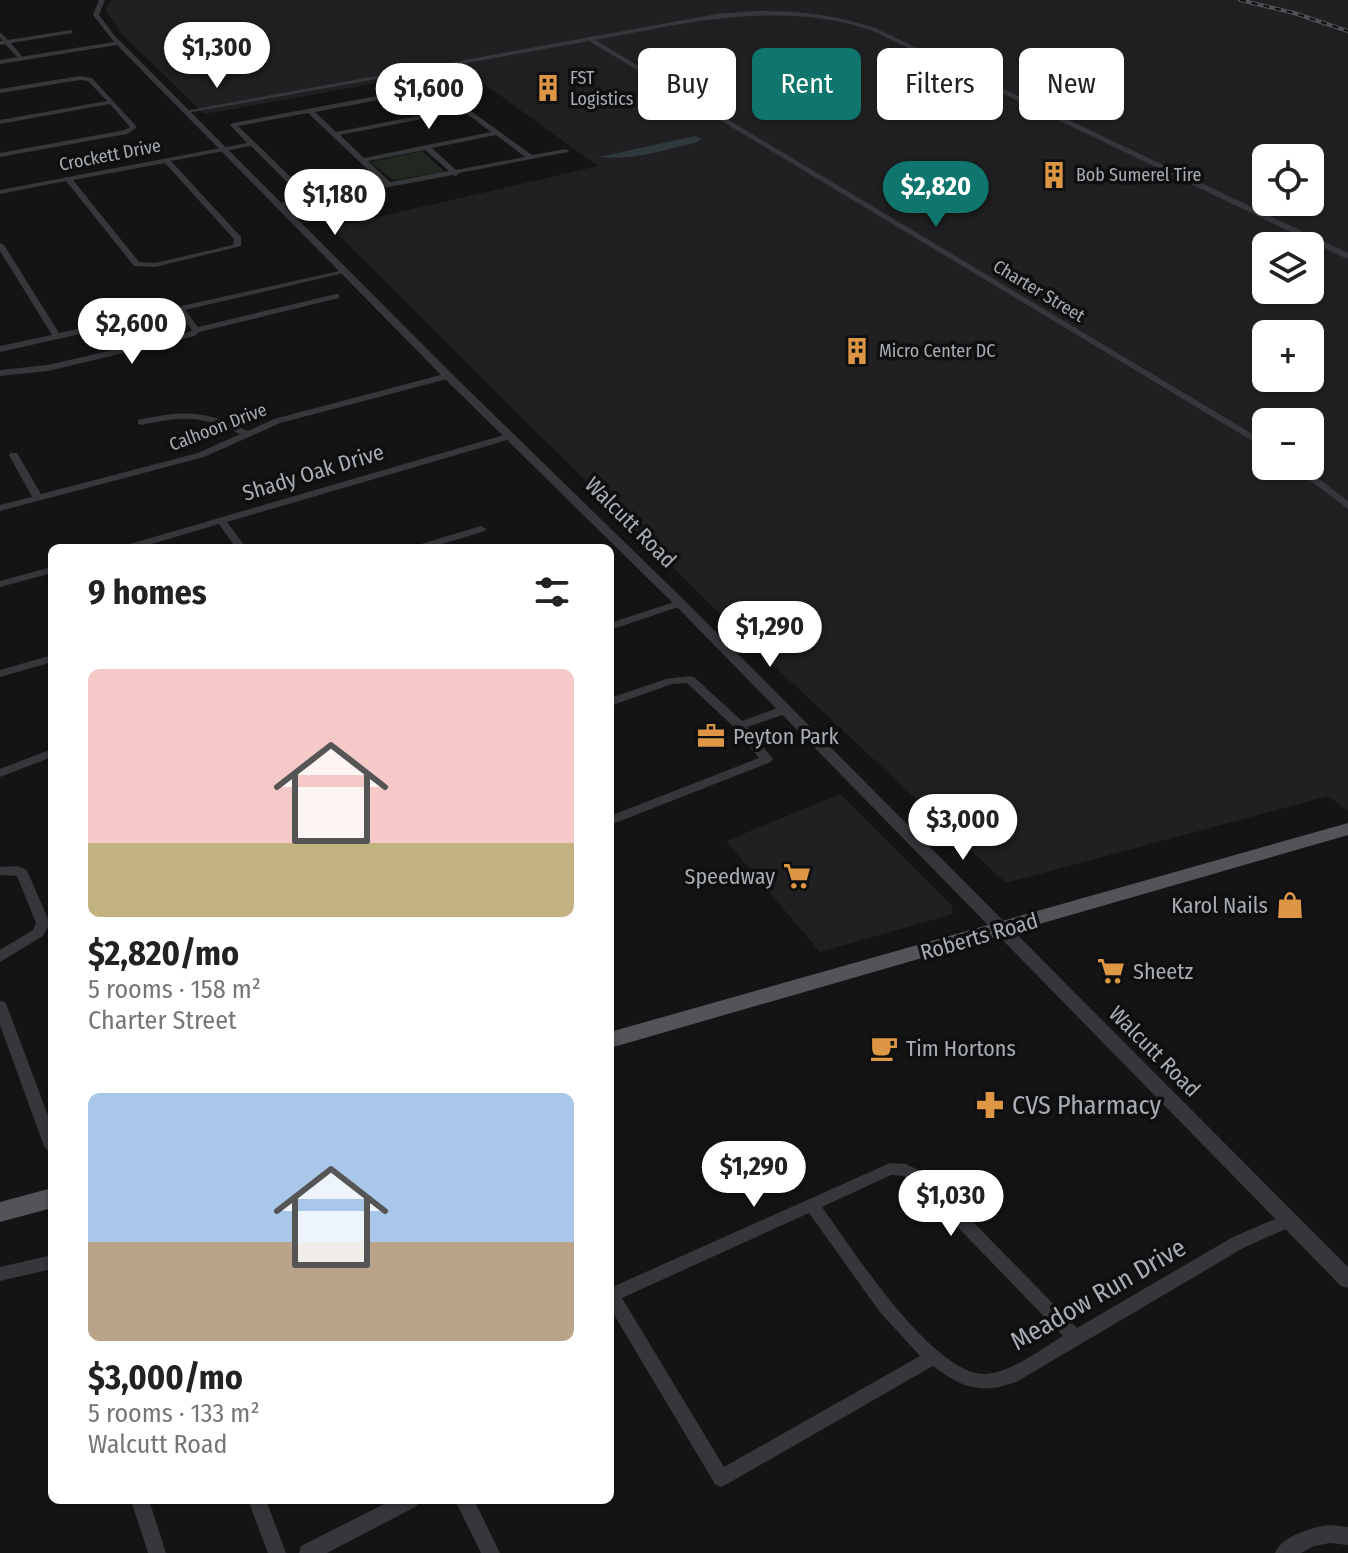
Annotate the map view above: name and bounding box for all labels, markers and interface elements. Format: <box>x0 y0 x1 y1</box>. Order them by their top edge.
pin: $1,300 <box>152 22 282 90</box>
text: $1,300 <box>182 32 252 63</box>
chip: Buy <box>638 48 736 120</box>
chip: Rent <box>752 48 861 120</box>
chip: Filters <box>877 48 1003 120</box>
chip: New <box>1019 48 1124 120</box>
pin: $1,600 <box>364 63 494 131</box>
place label: FST Logistics <box>570 67 634 110</box>
text: $1,600 <box>394 73 464 104</box>
building icon: FST Logistics <box>533 73 563 103</box>
street label: Crockett Drive <box>57 134 163 176</box>
map controls <box>1252 144 1324 480</box>
button: locate <box>1252 144 1324 216</box>
building icon: Bob Sumerel Tire <box>1039 160 1069 190</box>
pin: $2,820 <box>871 161 1001 229</box>
place label: Bob Sumerel Tire <box>1076 164 1201 186</box>
pin: $1,180 <box>270 169 400 237</box>
text: $2,820 <box>901 171 971 202</box>
text: $1,180 <box>302 179 368 210</box>
button: layers <box>1252 232 1324 304</box>
street label: Charter Street <box>989 255 1089 327</box>
pin: $2,600 <box>67 298 197 366</box>
text: $2,600 <box>96 308 168 339</box>
button: + <box>1252 320 1324 392</box>
building icon: Micro Center DC <box>842 336 872 366</box>
place label: Micro Center DC <box>879 340 995 362</box>
street label: Calhoon Drive <box>166 398 270 456</box>
button: − <box>1252 408 1324 480</box>
street label: Shady Oak Drive <box>239 438 387 507</box>
street label: Walcutt Road <box>579 471 682 574</box>
icon: filters <box>530 570 574 614</box>
text: 9 homes <box>88 572 207 613</box>
pin: $1,290 <box>705 601 835 669</box>
text: $1,290 <box>736 611 804 642</box>
icon: home <box>259 721 403 865</box>
office icon: Peyton Park <box>696 721 726 751</box>
place label: Peyton Park <box>733 723 839 750</box>
pin: $3,000 <box>898 794 1028 862</box>
text: $3,000 <box>926 804 1000 835</box>
supermarket icon: Speedway <box>782 861 812 891</box>
place label: Speedway <box>684 863 775 890</box>
shop icon: Karol Nails <box>1275 890 1305 920</box>
place label: Karol Nails <box>1171 892 1268 919</box>
street label: Roberts Road <box>917 907 1041 966</box>
text: $2,820/mo <box>88 933 239 974</box>
supermarket icon: Sheetz <box>1096 956 1126 986</box>
place label: Sheetz <box>1133 958 1193 985</box>
text: 5 rooms · 158 m² <box>88 974 261 1005</box>
street label: Walcutt Road <box>1103 1000 1206 1103</box>
text: Charter Street <box>88 1005 237 1036</box>
cafe icon: Tim Hortons <box>869 1033 899 1063</box>
place label: Tim Hortons <box>906 1035 1016 1062</box>
pharmacy icon: CVS Pharmacy <box>975 1090 1005 1120</box>
place label: CVS Pharmacy <box>1012 1090 1162 1121</box>
pin: $1,290 <box>689 1141 819 1209</box>
icon: home <box>259 1145 403 1289</box>
text: $1,290 <box>720 1151 788 1182</box>
pin: $1,030 <box>886 1170 1016 1238</box>
text: $1,030 <box>917 1180 985 1211</box>
street label: Meadow Run Drive <box>1005 1232 1191 1357</box>
text: $3,000/mo <box>88 1357 243 1398</box>
text: 5 rooms · 133 m² <box>88 1398 260 1429</box>
text: Walcutt Road <box>88 1429 227 1460</box>

